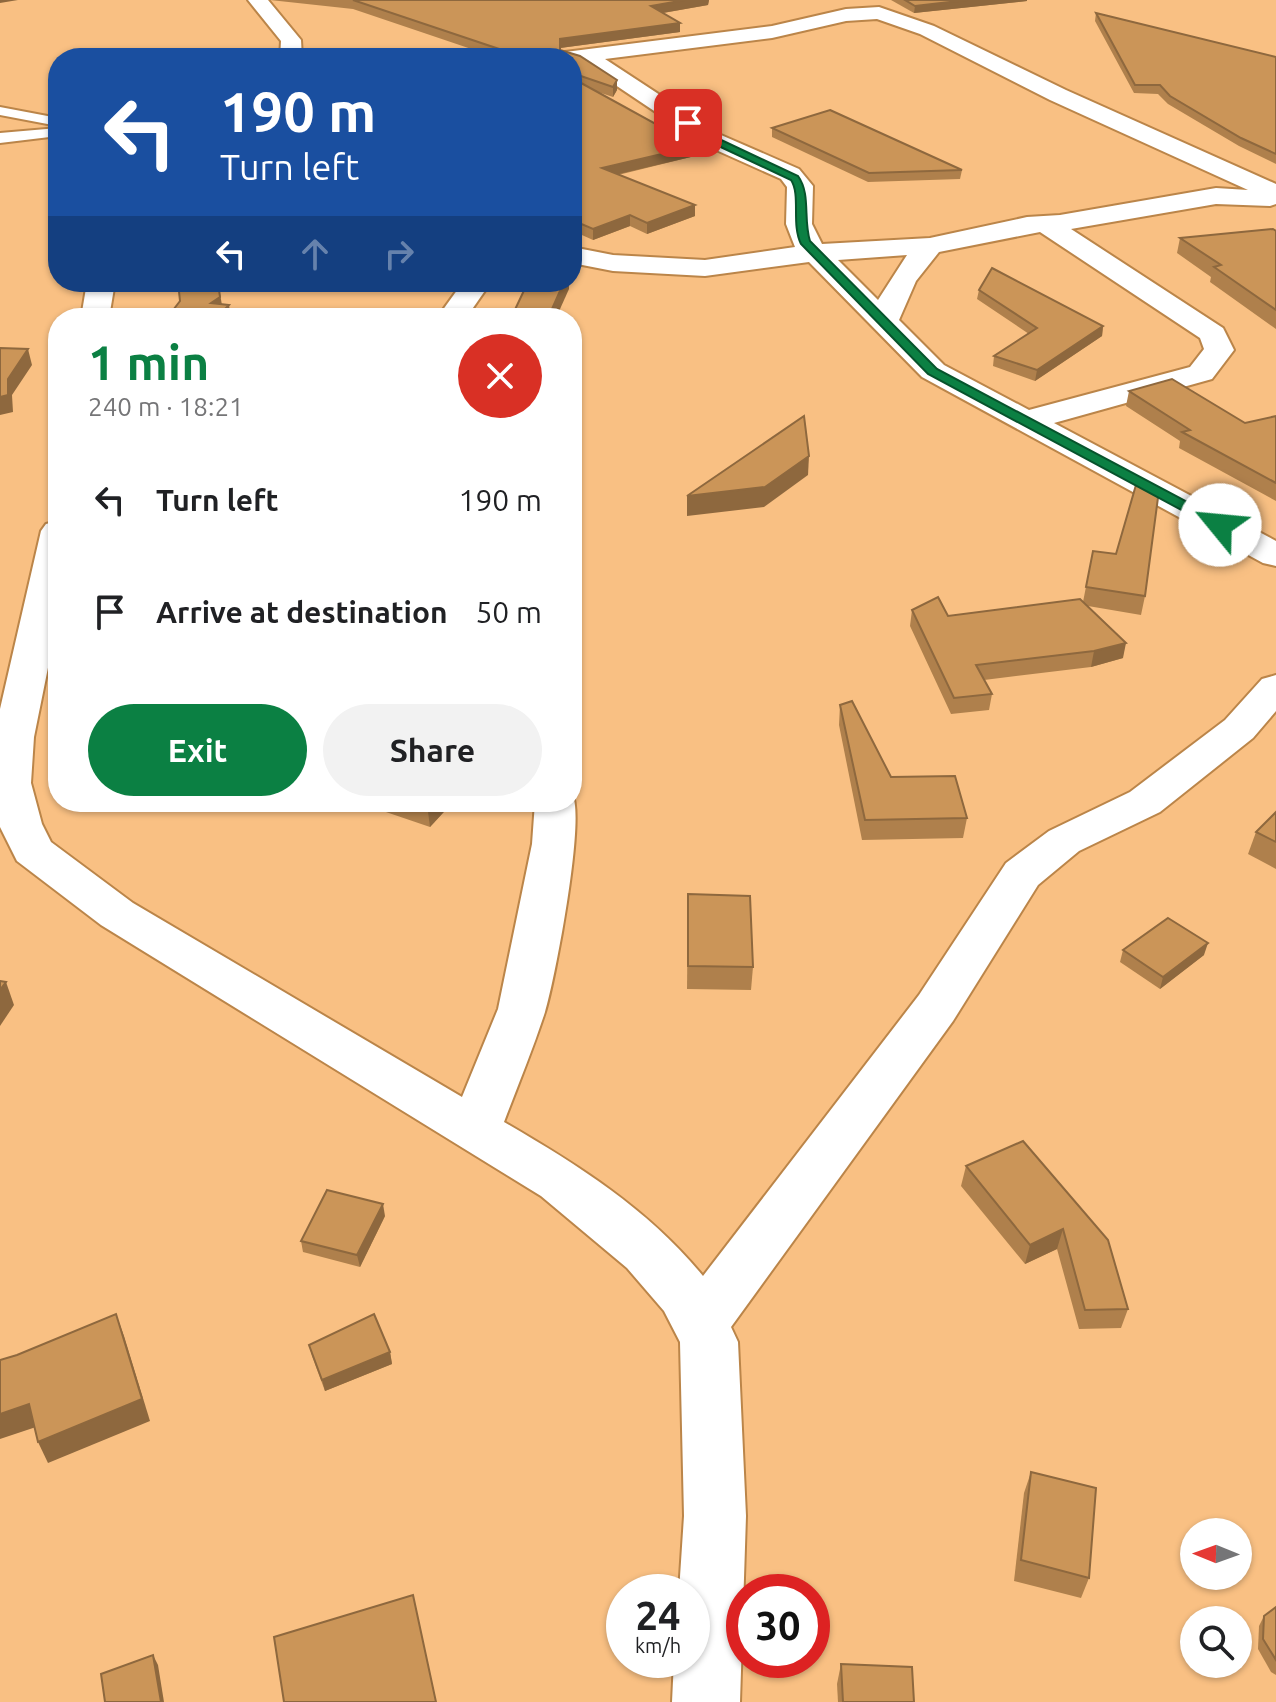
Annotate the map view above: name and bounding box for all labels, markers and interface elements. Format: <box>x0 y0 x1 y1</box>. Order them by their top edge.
icon: left <box>88 80 192 184</box>
text: 190 m <box>220 80 376 143</box>
pin <box>654 89 722 157</box>
icon: arrive <box>666 101 710 145</box>
text: Turn left <box>220 146 359 187</box>
icon: left <box>209 232 253 276</box>
icon: ahead <box>293 232 337 276</box>
icon: right <box>377 232 421 276</box>
button: close <box>458 334 542 418</box>
text: 1 min <box>88 335 209 389</box>
text: 240 m · 18:21 <box>88 392 244 421</box>
icon: left <box>88 478 132 522</box>
text: Turn left <box>156 483 278 517</box>
text: 190 m <box>458 483 542 517</box>
position arrow <box>1178 483 1262 567</box>
icon: arrive <box>88 590 132 634</box>
text: Arrive at destination <box>156 595 448 629</box>
text: 50 m <box>475 595 542 629</box>
button: Exit <box>88 704 307 796</box>
button: Share <box>323 704 542 796</box>
north arrow <box>1180 1518 1252 1590</box>
map controls <box>1180 1518 1252 1678</box>
speed limit sign: 30 <box>726 1574 830 1678</box>
text: 24 <box>635 1593 681 1638</box>
button: search <box>1180 1606 1252 1678</box>
text: km/h <box>635 1634 681 1657</box>

